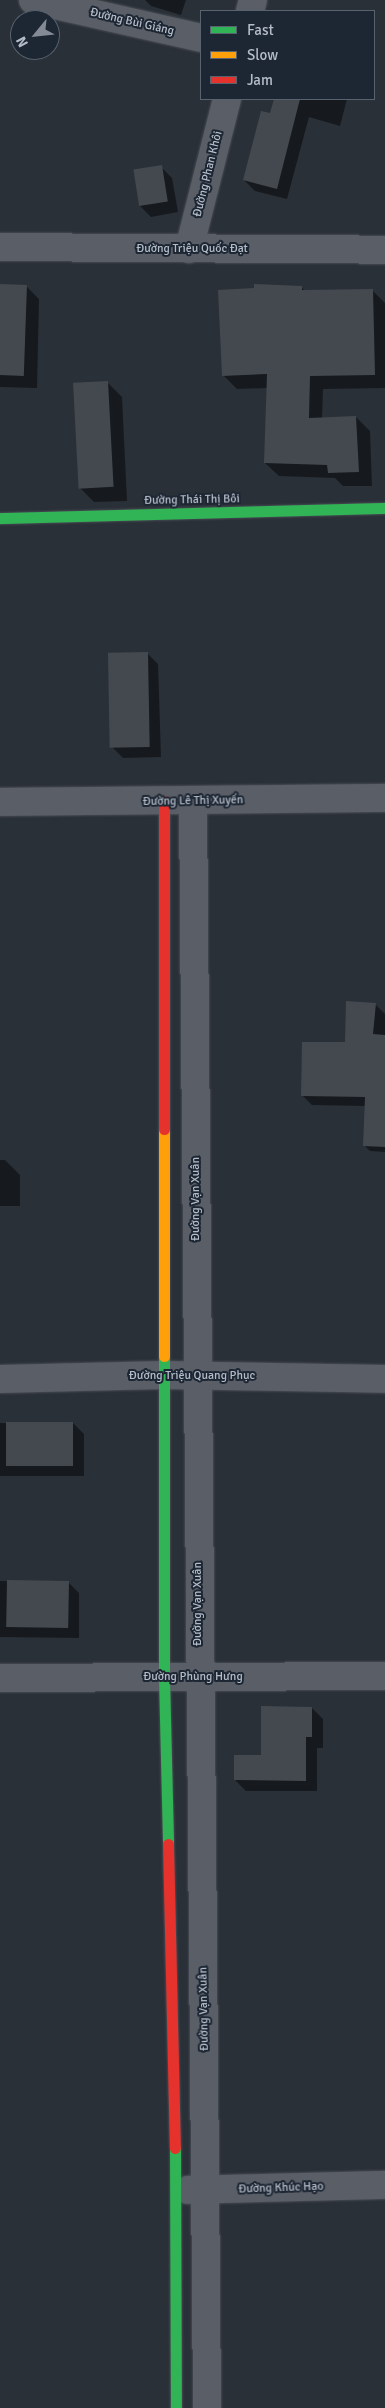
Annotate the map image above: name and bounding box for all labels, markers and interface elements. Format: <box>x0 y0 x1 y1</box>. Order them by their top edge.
street label: Đường Bùi Giáng <box>89 5 175 39</box>
north arrow <box>10 10 60 60</box>
legend <box>200 10 375 100</box>
text: Fast <box>247 21 274 39</box>
text: N <box>12 34 32 50</box>
text: Slow <box>247 46 278 64</box>
text: Jam <box>247 71 273 89</box>
street label: Đường Phan Khôi <box>190 129 226 219</box>
street label: Đường Triệu Quốc Đạt <box>136 242 248 256</box>
street label: Đường Thái Thị Bôi <box>144 492 240 508</box>
street label: Đường Lê Thị Xuyến <box>143 793 243 809</box>
street label: Đường Vạn Xuân <box>189 1157 203 1241</box>
street label: Đường Triệu Quang Phục <box>129 1369 255 1383</box>
street label: Đường Vạn Xuân <box>191 1562 205 1646</box>
street label: Đường Phùng Hưng <box>143 1670 243 1684</box>
street label: Đường Vạn Xuân <box>196 1967 212 2051</box>
street label: Đường Khúc Hạo <box>238 2179 324 2197</box>

